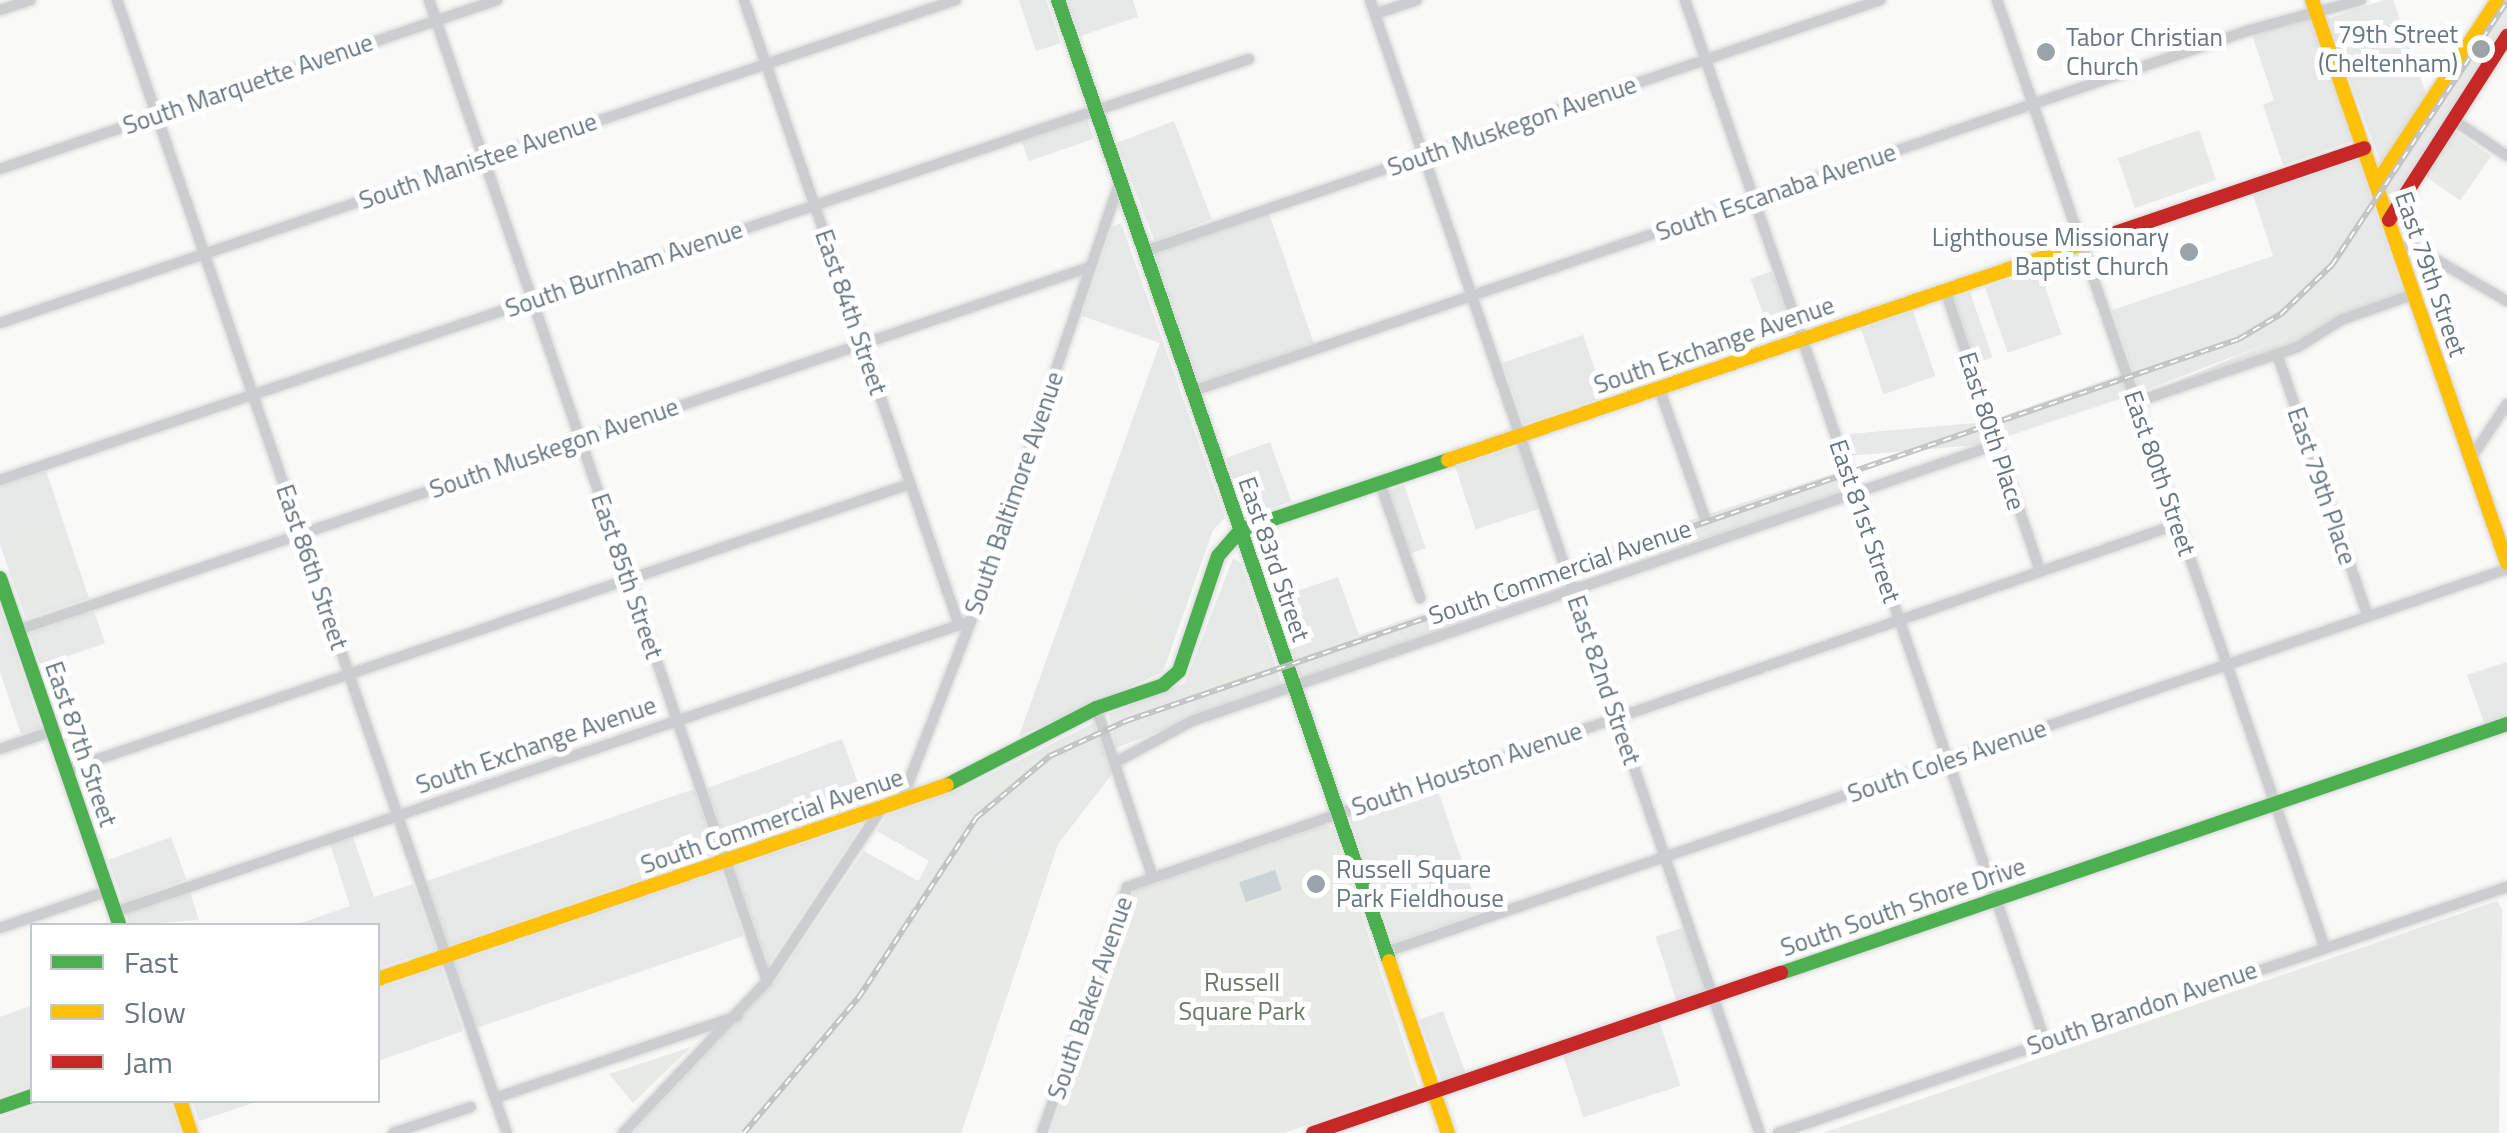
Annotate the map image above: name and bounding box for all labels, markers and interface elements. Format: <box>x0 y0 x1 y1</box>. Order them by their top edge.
place label: 79th Street (Cheltenham) <box>2318 20 2458 79</box>
place label: Tabor Christian Church <box>2066 23 2223 82</box>
street label: South Marquette Avenue <box>119 27 377 141</box>
marker: 79th Street (Cheltenham) <box>2468 36 2494 62</box>
marker: Tabor Christian Church <box>2035 41 2057 63</box>
street label: South Muskegon Avenue <box>1384 69 1640 183</box>
street label: South Manistee Avenue <box>355 106 601 216</box>
street label: South Escanaba Avenue <box>1652 137 1900 247</box>
street label: East 79th Street <box>2389 188 2473 360</box>
street label: South Burnham Avenue <box>501 214 747 324</box>
place label: Lighthouse Missionary Baptist Church <box>1932 223 2169 282</box>
street label: East 84th Street <box>809 226 893 398</box>
marker: Lighthouse Missionary Baptist Church <box>2178 241 2200 263</box>
street label: South Exchange Avenue <box>1590 290 1838 400</box>
street label: East 80th Place <box>1952 348 2032 514</box>
street label: South Baltimore Avenue <box>958 368 1070 618</box>
street label: East 80th Street <box>2118 387 2202 559</box>
street label: South Muskegon Avenue <box>426 391 682 505</box>
street label: East 79th Place <box>2281 403 2363 569</box>
street label: East 81st Street <box>1823 435 1907 607</box>
street label: East 83rd Street <box>1232 473 1316 645</box>
street label: East 86th Street <box>270 481 354 653</box>
street label: East 85th Street <box>585 490 669 662</box>
street label: South Commercial Avenue <box>1425 513 1695 631</box>
street label: East 82nd Street <box>1561 592 1647 768</box>
street label: East 87th Street <box>39 658 123 830</box>
street label: South Exchange Avenue <box>412 690 660 800</box>
street label: South Coles Avenue <box>1844 713 2050 809</box>
street label: South Houston Avenue <box>1348 715 1586 823</box>
street label: South Commercial Avenue <box>637 762 907 880</box>
street label: South South Shore Drive <box>1777 851 2029 963</box>
place label: Russell Square Park Fieldhouse <box>1336 855 1504 914</box>
marker: Russell Square Park Fieldhouse <box>1305 873 1327 895</box>
street label: South Baker Avenue <box>1041 893 1139 1103</box>
legend <box>30 923 380 1103</box>
text: Fast <box>124 939 178 985</box>
street label: South Brandon Avenue <box>2023 955 2261 1061</box>
park label: Russell Square Park <box>1179 968 1305 1027</box>
text: Slow <box>124 989 186 1035</box>
text: Jam <box>124 1039 173 1085</box>

